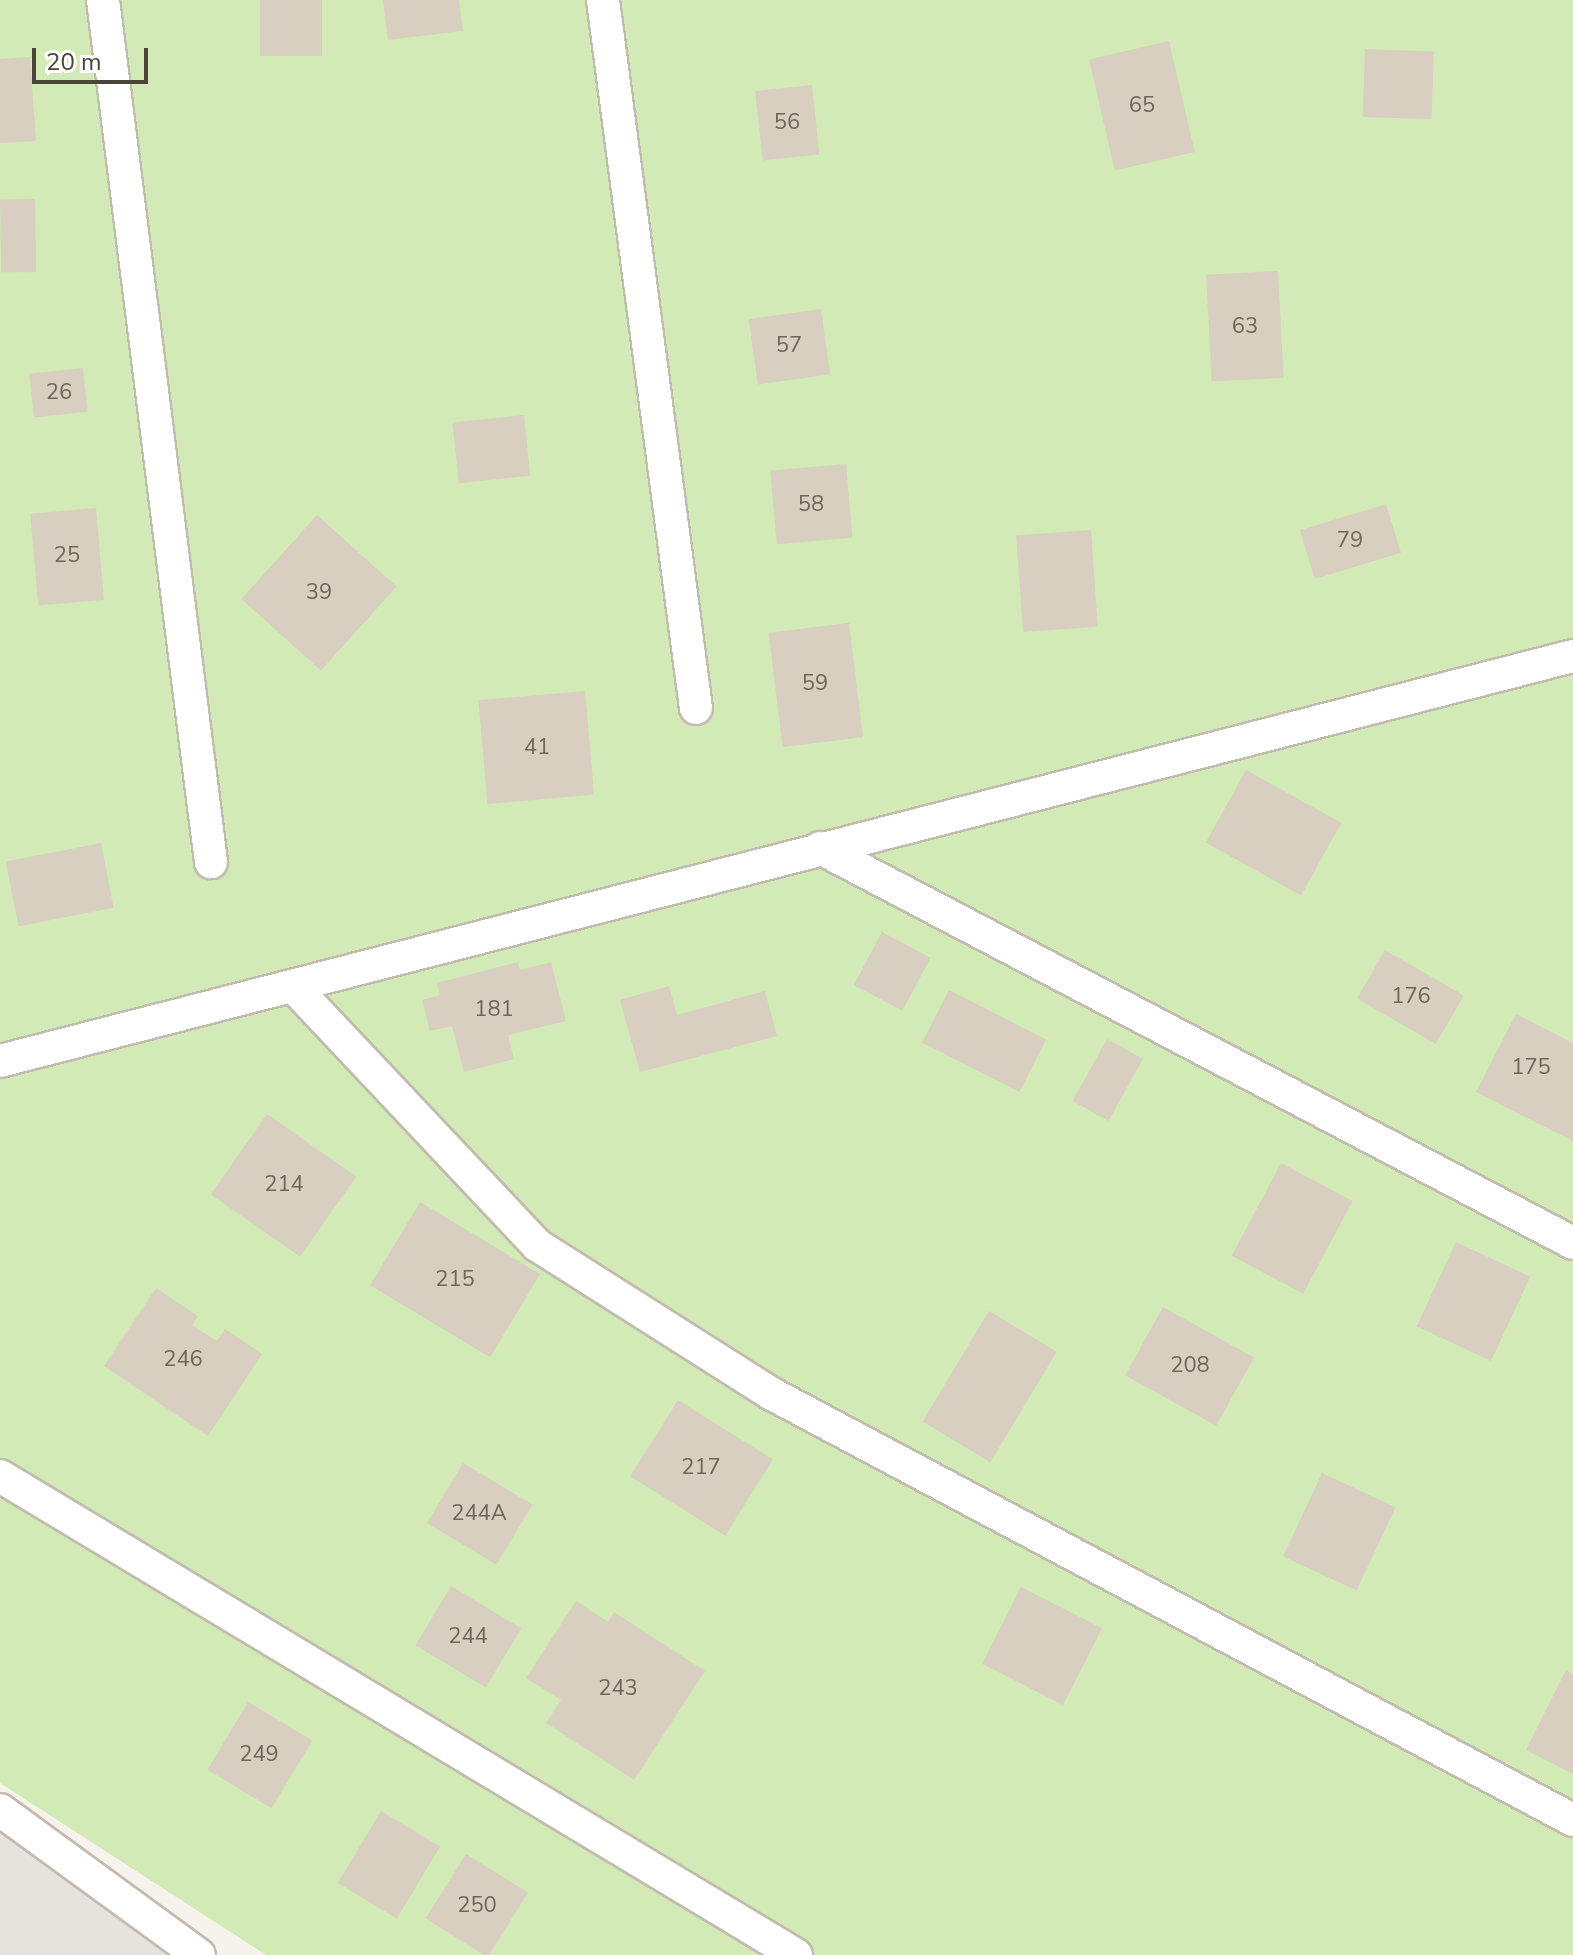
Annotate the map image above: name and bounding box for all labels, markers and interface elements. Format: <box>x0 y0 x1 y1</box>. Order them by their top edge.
scale bar <box>36 32 152 82</box>
text: 20 m <box>46 46 102 78</box>
house number: 65 <box>1129 93 1155 119</box>
house number: 56 <box>774 110 800 136</box>
house number: 63 <box>1232 314 1258 340</box>
house number: 57 <box>776 333 802 359</box>
house number: 26 <box>46 380 72 406</box>
house number: 58 <box>798 492 824 518</box>
house number: 79 <box>1337 528 1363 554</box>
house number: 25 <box>54 543 80 569</box>
house number: 39 <box>306 580 332 606</box>
house number: 59 <box>802 671 828 697</box>
house number: 41 <box>524 735 550 761</box>
house number: 176 <box>1391 984 1431 1010</box>
house number: 181 <box>474 997 514 1023</box>
house number: 175 <box>1511 1055 1551 1081</box>
house number: 214 <box>264 1172 304 1198</box>
house number: 215 <box>435 1267 475 1293</box>
house number: 246 <box>163 1347 203 1373</box>
house number: 208 <box>1170 1353 1210 1379</box>
house number: 217 <box>681 1455 721 1481</box>
house number: 244А <box>451 1501 507 1527</box>
house number: 244 <box>448 1624 488 1650</box>
house number: 243 <box>598 1676 638 1702</box>
house number: 249 <box>239 1742 279 1768</box>
house number: 250 <box>457 1893 497 1919</box>

